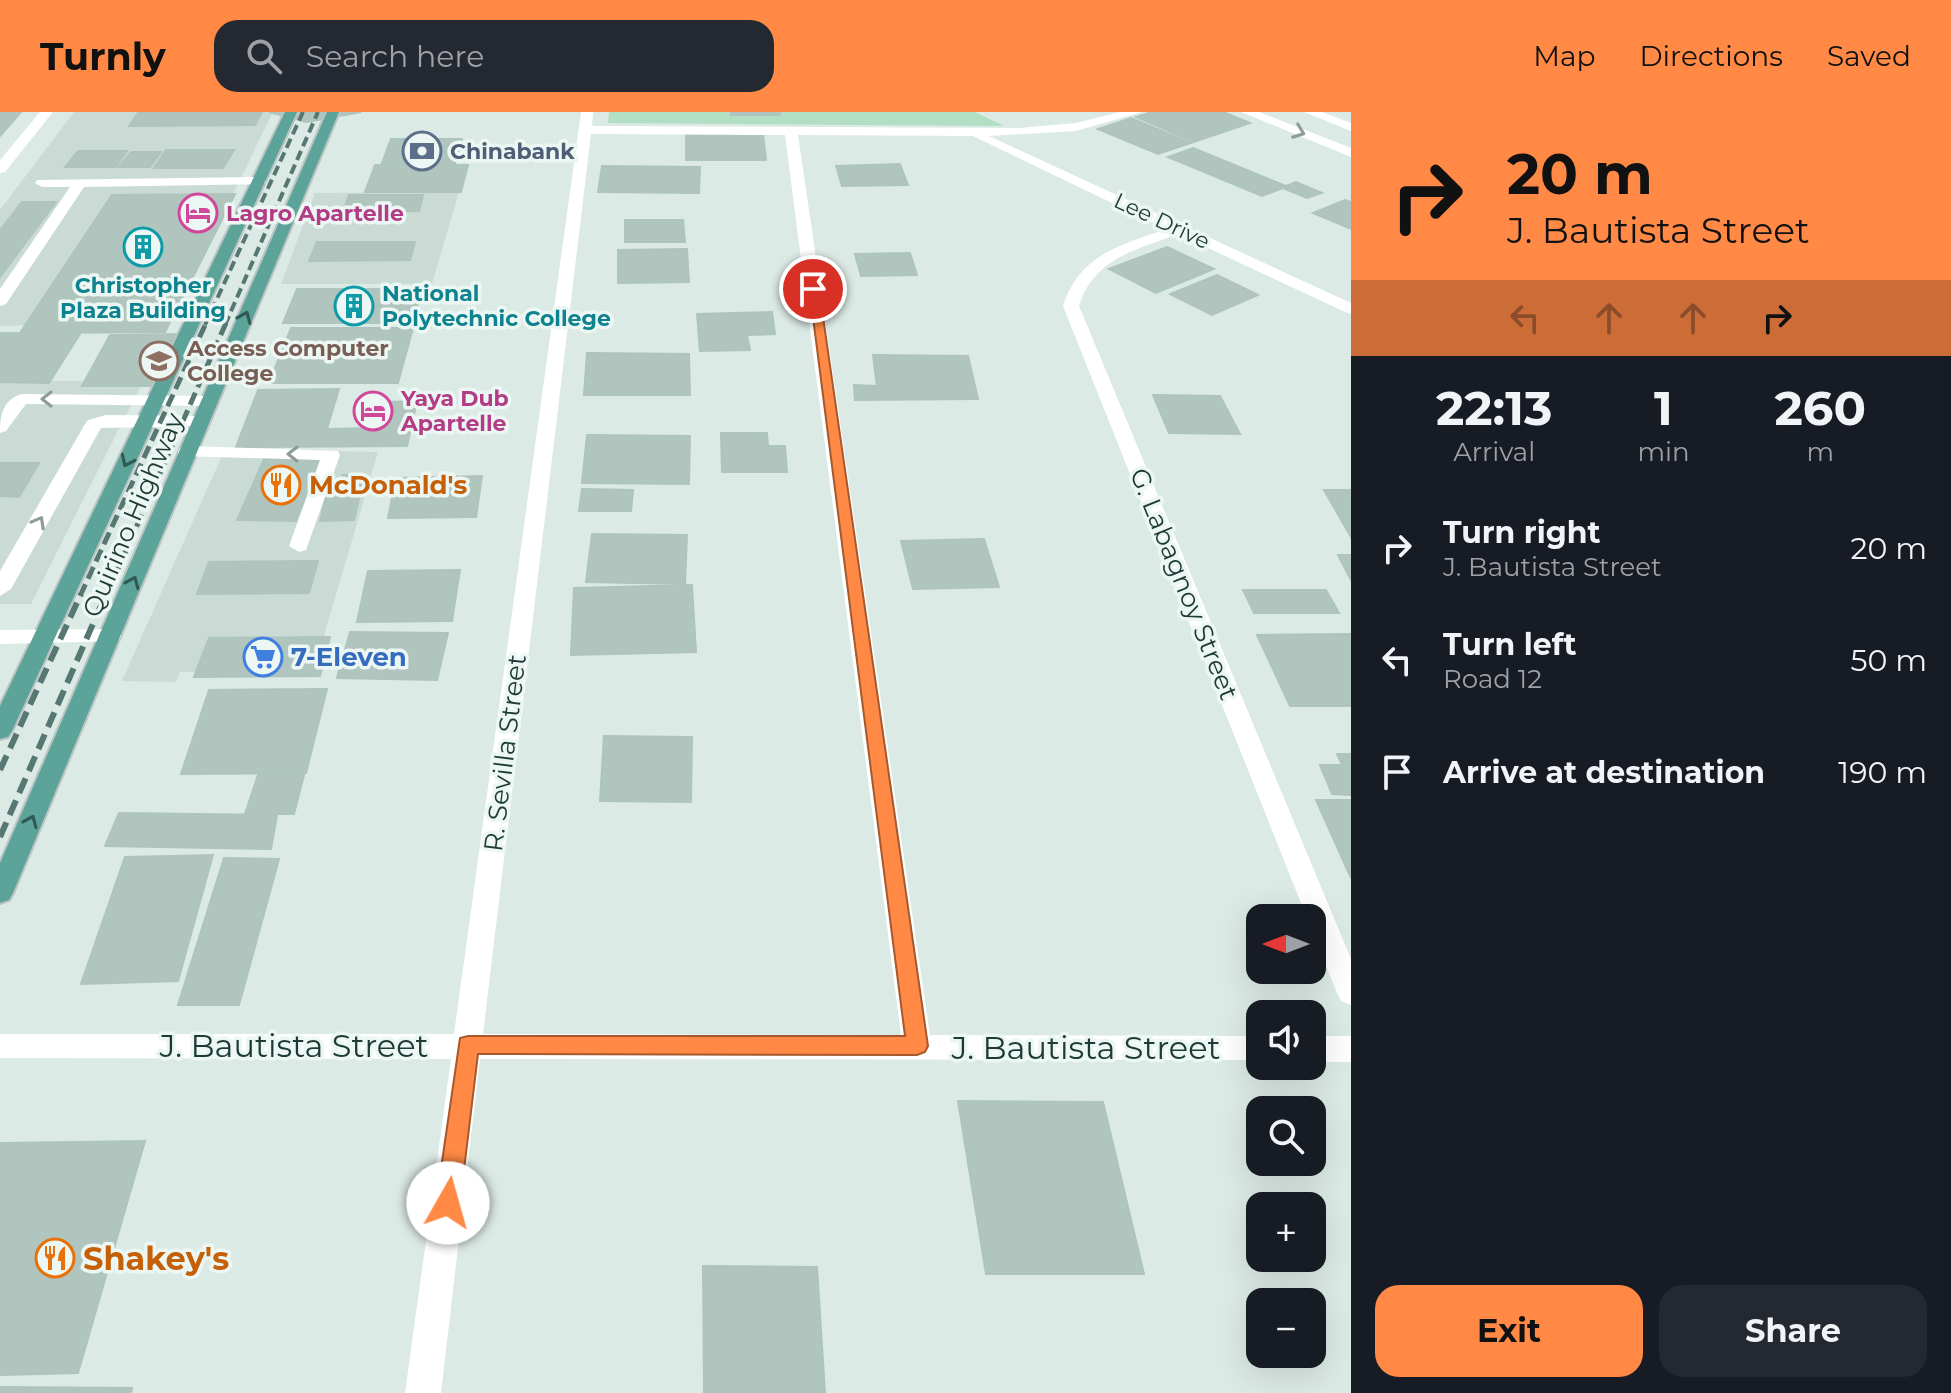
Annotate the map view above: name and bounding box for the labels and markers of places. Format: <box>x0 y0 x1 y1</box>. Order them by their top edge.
bank icon: Chinabank <box>401 130 443 172</box>
place label: Chinabank <box>450 138 575 165</box>
hotel icon: Lagro Apartelle <box>177 192 219 234</box>
place label: Lagro Apartelle <box>226 200 404 227</box>
building icon: Christopher Plaza Building <box>122 226 164 268</box>
pin <box>779 255 847 323</box>
place label: Christopher Plaza Building <box>60 272 226 324</box>
place label: National Polytechnic College <box>382 280 611 332</box>
building icon: National Polytechnic College <box>333 285 375 327</box>
place label: Access Computer College <box>186 335 389 387</box>
school or university icon: Access Computer College <box>138 340 180 382</box>
place label: Yaya Dub Apartelle <box>400 385 509 437</box>
hotel icon: Yaya Dub Apartelle <box>352 390 394 432</box>
restaurant icon: McDonald's <box>260 464 302 506</box>
place label: McDonald's <box>309 469 468 501</box>
supermarket icon: 7-Eleven <box>242 636 284 678</box>
place label: 7-Eleven <box>291 641 407 673</box>
restaurant icon: Shakey's <box>34 1237 76 1279</box>
place label: Shakey's <box>83 1239 229 1278</box>

